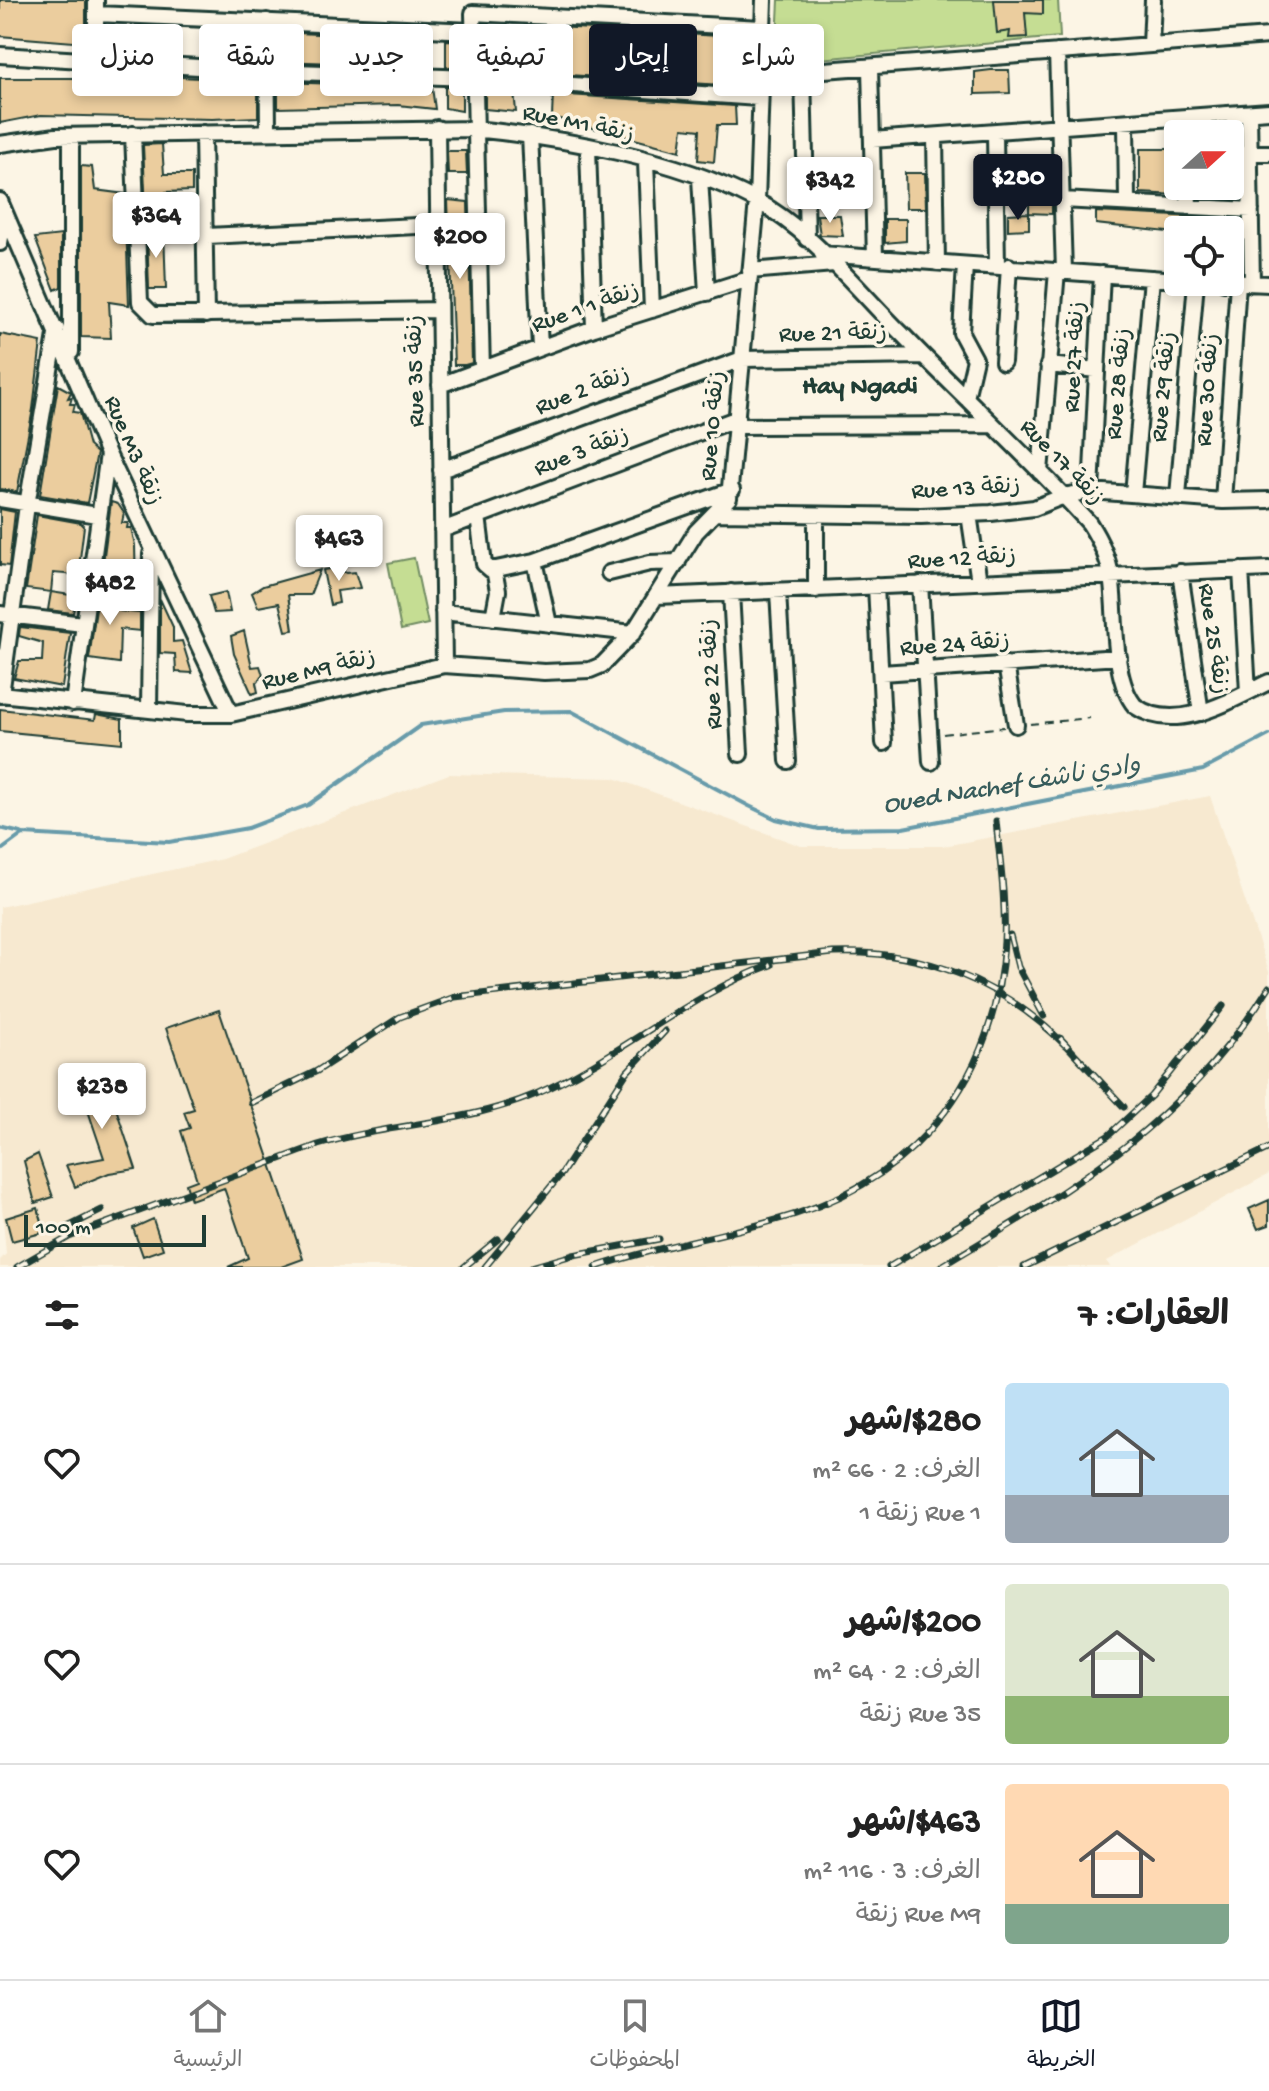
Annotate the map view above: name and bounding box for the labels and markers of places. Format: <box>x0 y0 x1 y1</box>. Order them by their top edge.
pin: $280 <box>971 154 1065 222</box>
pin: $342 <box>783 157 877 225</box>
pin: $364 <box>109 192 203 260</box>
pin: $200 <box>413 213 507 281</box>
pin: $463 <box>292 515 386 583</box>
pin: $482 <box>63 559 157 627</box>
pin: $238 <box>55 1063 149 1131</box>

